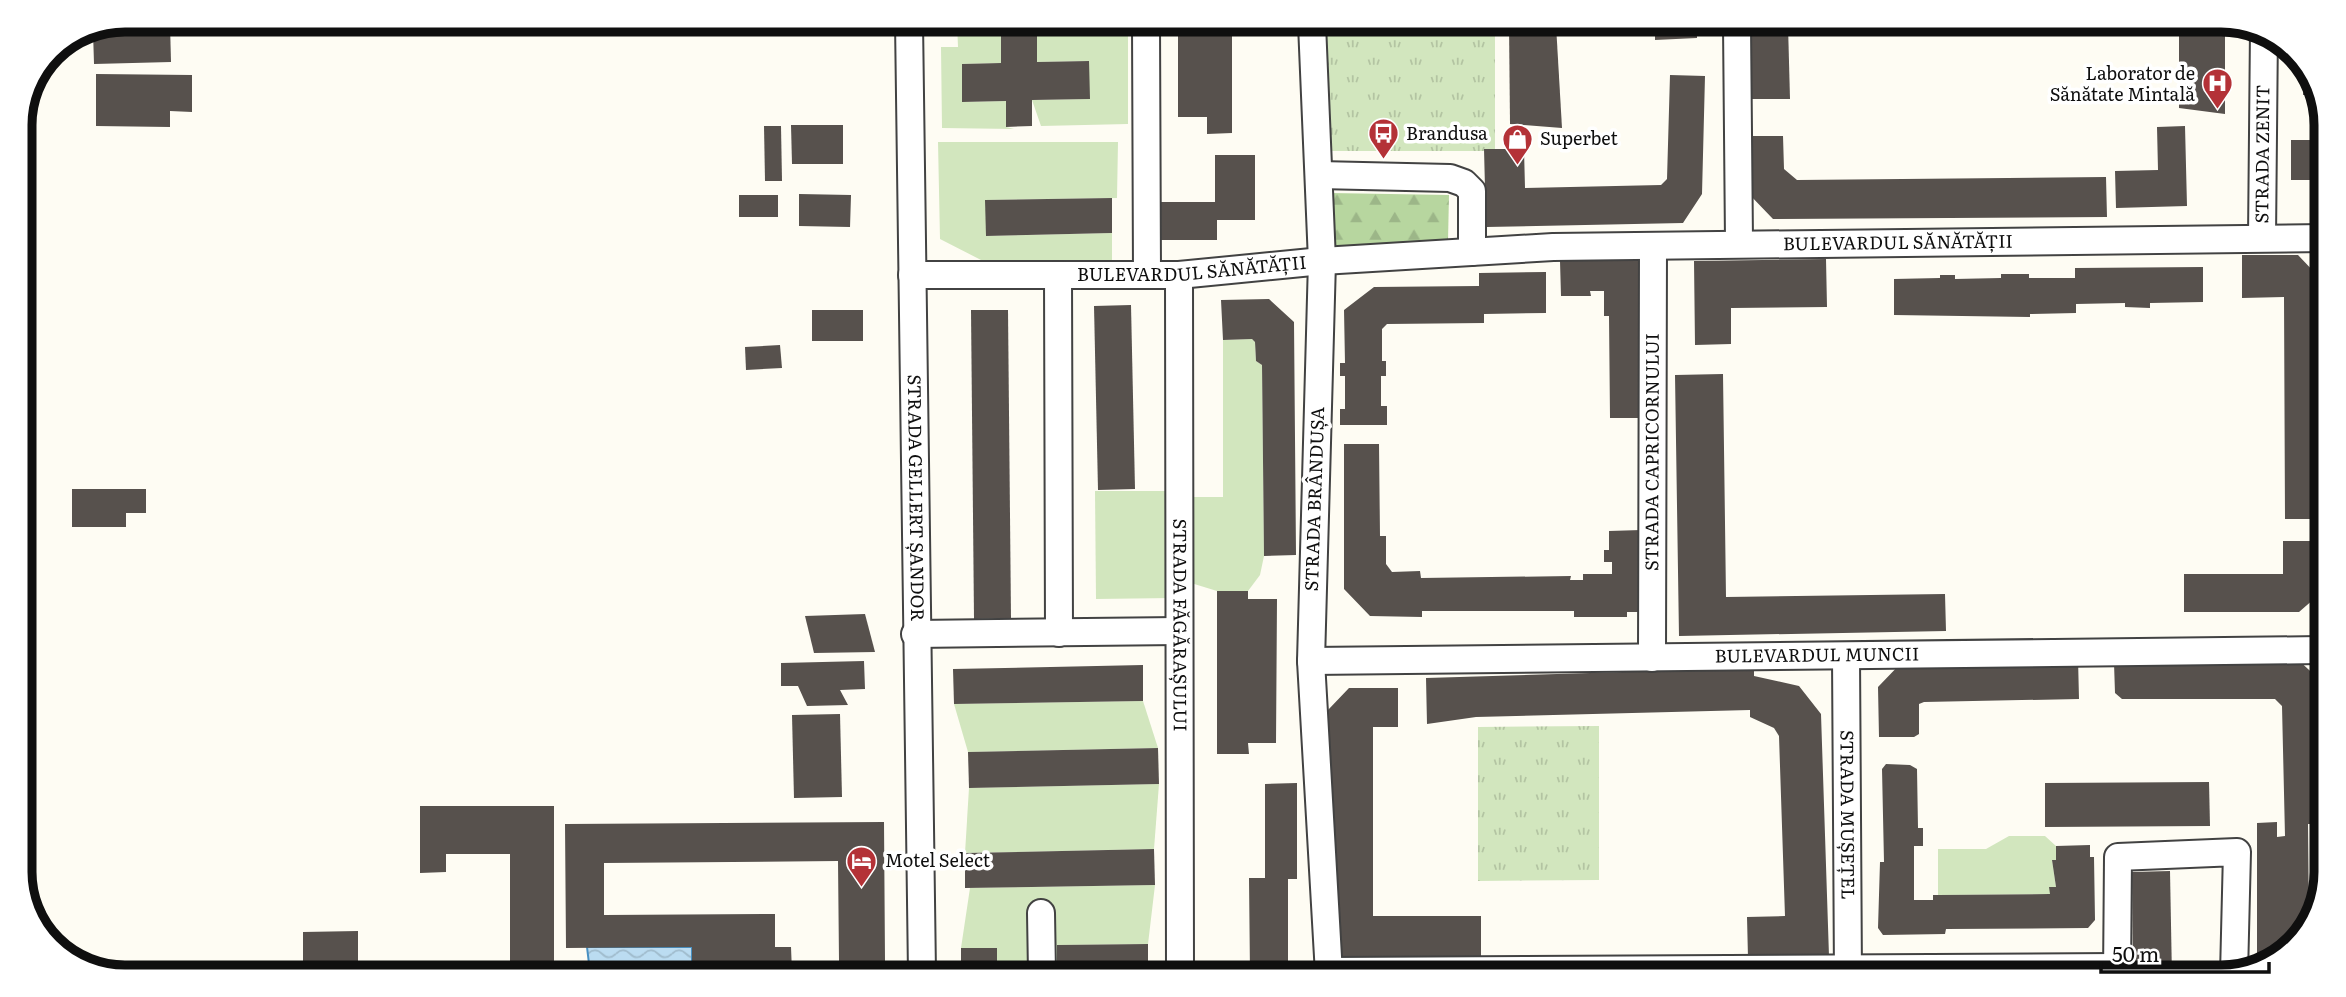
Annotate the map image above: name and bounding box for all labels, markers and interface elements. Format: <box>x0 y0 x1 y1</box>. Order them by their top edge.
place label: Laborator de Sănătate Mintală <box>2050 59 2195 107</box>
hospital icon: Laborator de Sănătate Mintală <box>2201 67 2235 111</box>
street label: STRADA ZENIT <box>2247 85 2275 223</box>
bus stop icon: Brandusa <box>1366 117 1400 161</box>
place label: Brandusa <box>1406 119 1488 146</box>
shop icon: Superbet <box>1500 122 1534 166</box>
place label: Superbet <box>1540 124 1618 151</box>
street label: BULEVARDUL SĂNĂTĂȚII <box>1783 227 2013 256</box>
street label: BULEVARDUL SĂNĂTĂȚII <box>1077 248 1308 287</box>
street label: STRADA CAPRICORNULUI <box>1637 333 1665 571</box>
street label: STRADA GELLERT ȘANDOR <box>902 374 932 622</box>
street label: STRADA BRÂNDUȘA <box>1297 406 1330 592</box>
street label: STRADA FĂGĂRAȘULUI <box>1167 518 1195 732</box>
street label: BULEVARDUL MUNCII <box>1715 639 1919 669</box>
street label: STRADA MUȘEȚEL <box>1834 730 1863 900</box>
hotel icon: Motel Select <box>845 844 879 888</box>
place label: Motel Select <box>885 846 991 873</box>
scale bar <box>2101 930 2269 974</box>
text: 50 m <box>2112 937 2159 968</box>

